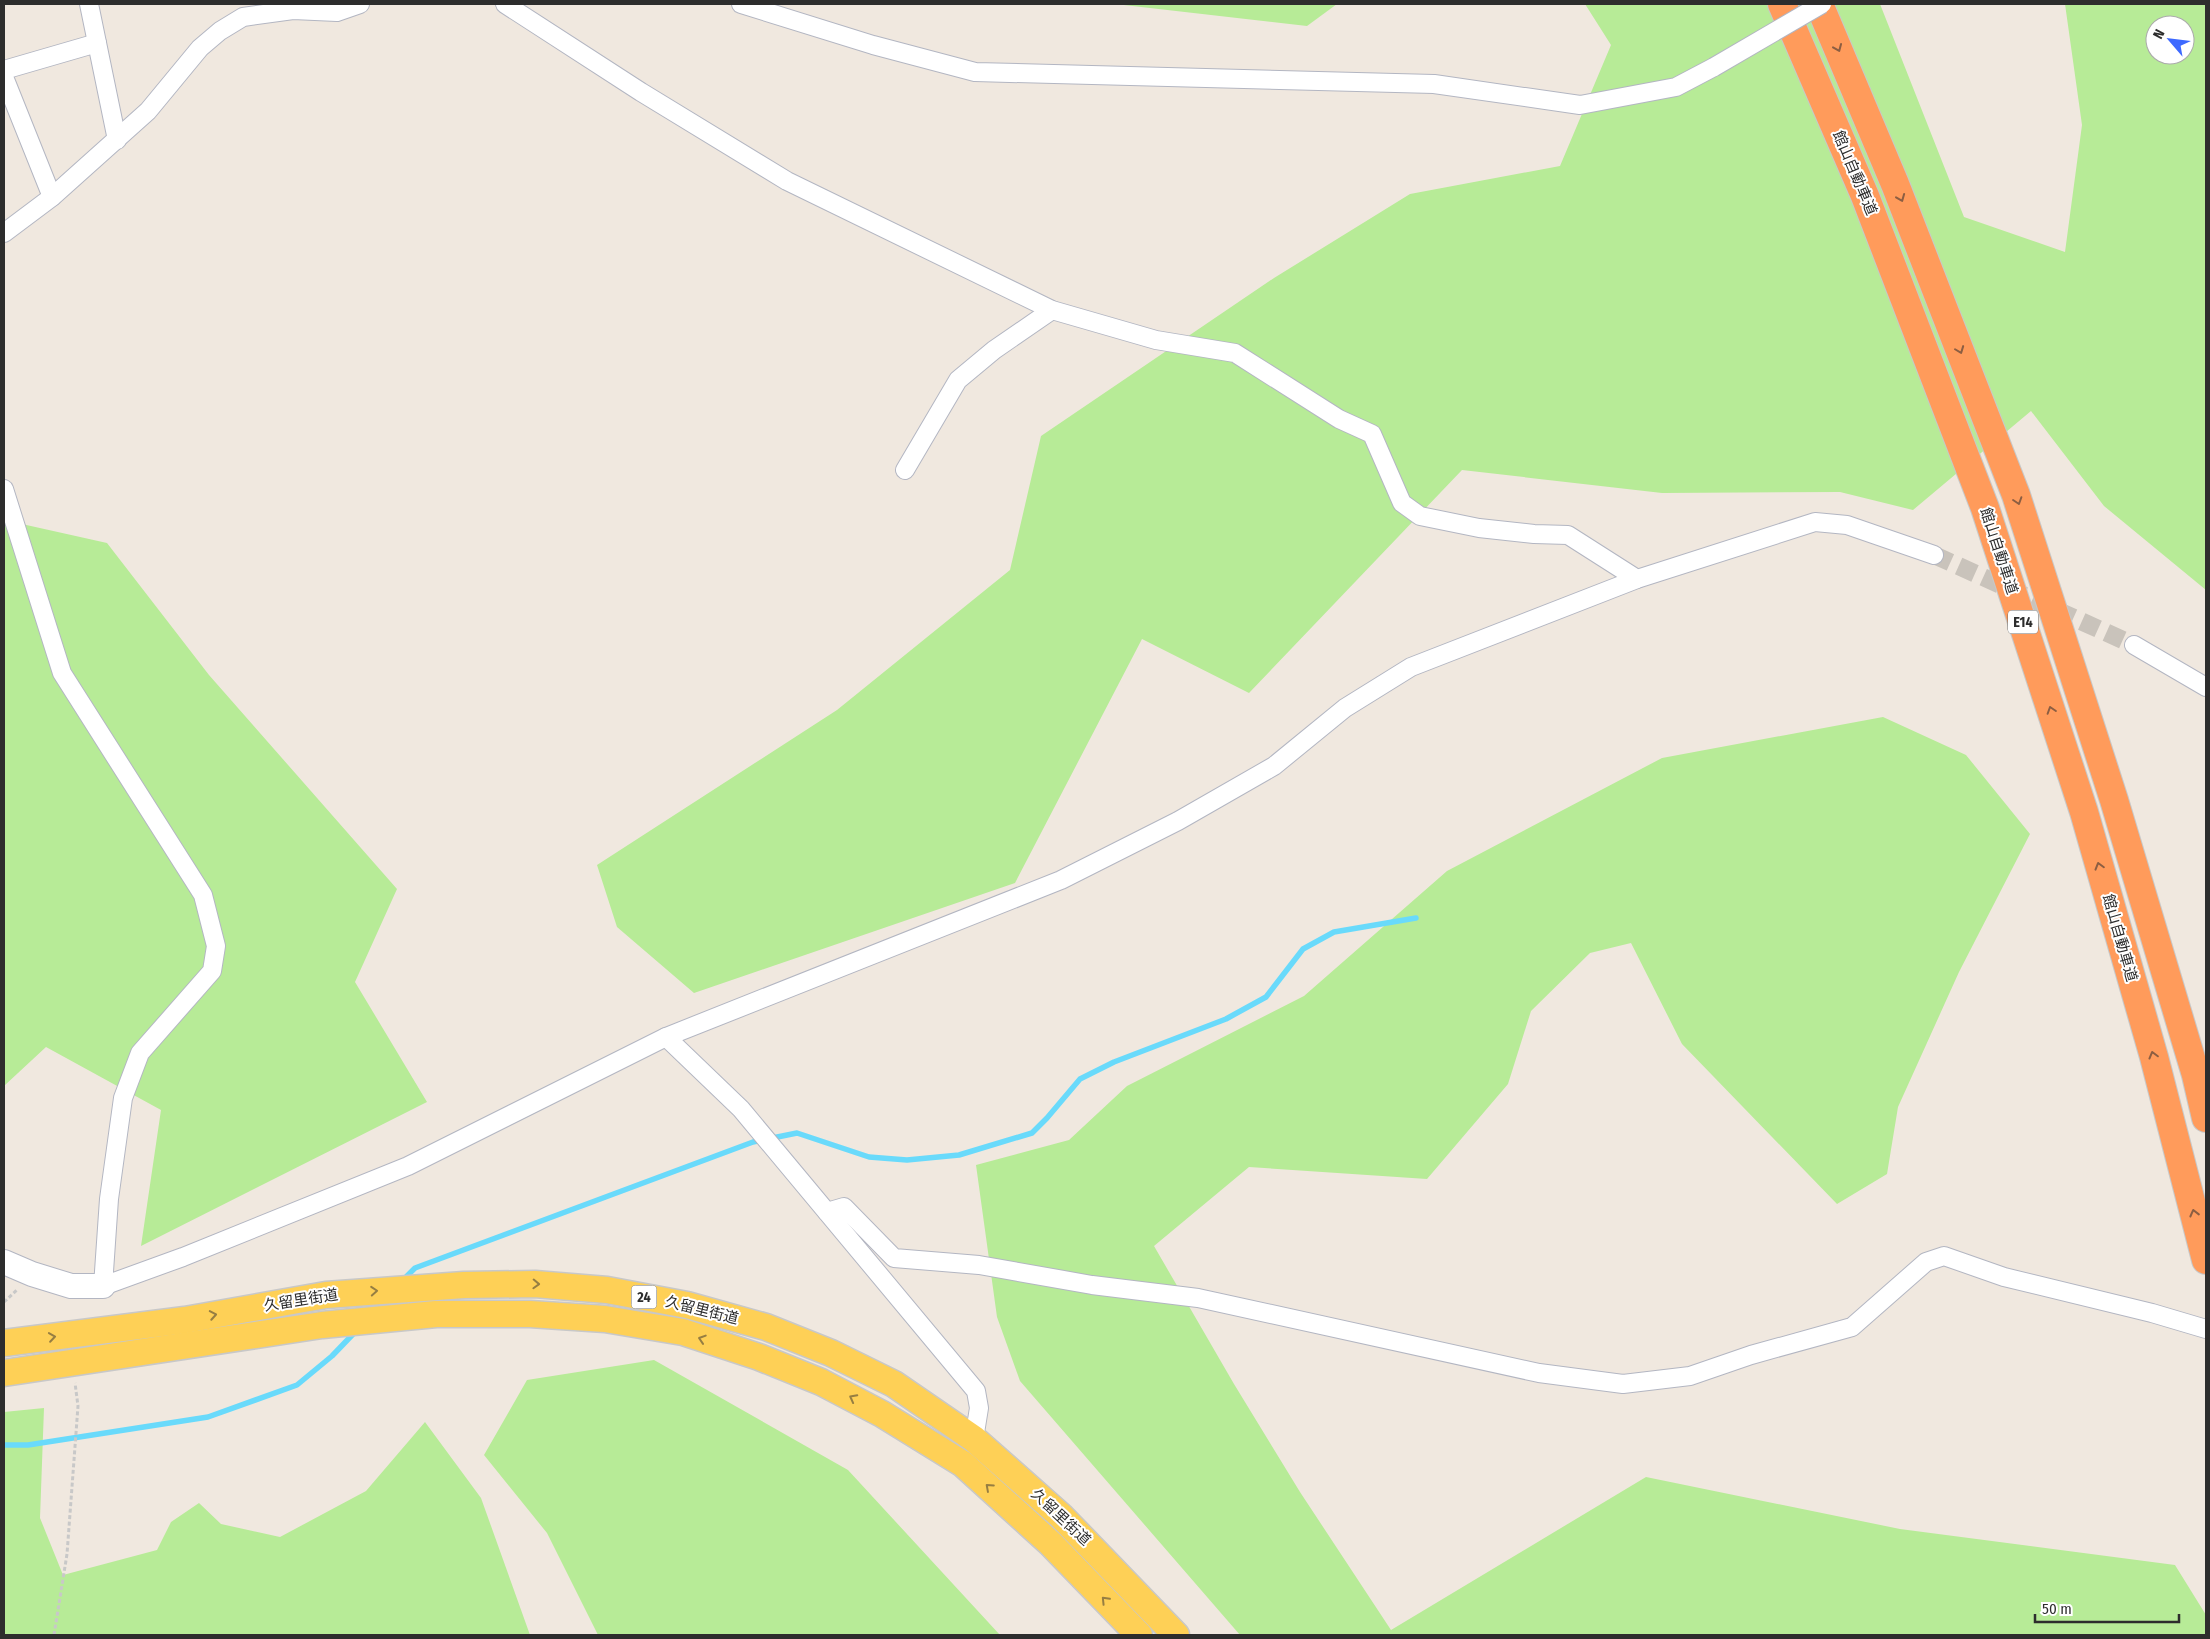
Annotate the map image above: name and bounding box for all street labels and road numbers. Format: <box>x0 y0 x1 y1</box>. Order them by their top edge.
street label: 館山自動車道 <box>1829 128 1881 218</box>
street label: 館山自動車道 <box>1977 505 2021 597</box>
road number: E14 <box>2008 610 2038 634</box>
street label: 館山自動車道 <box>2099 892 2141 984</box>
street label: 久留里街道 <box>263 1285 339 1315</box>
road number: 24 <box>632 1285 656 1308</box>
street label: 久留里街道 <box>663 1292 741 1328</box>
street label: 久留里街道 <box>1027 1485 1095 1549</box>

